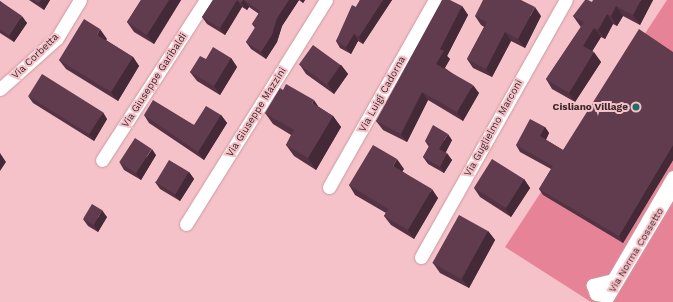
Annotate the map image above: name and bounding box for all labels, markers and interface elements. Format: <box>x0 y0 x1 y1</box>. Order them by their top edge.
street label: Via Giuseppe Garibaldi <box>119 30 189 130</box>
street label: Via Corbetta <box>9 31 61 81</box>
street label: Via Luigi Cadorna <box>356 54 408 134</box>
street label: Via Giuseppe Mazzini <box>224 65 288 159</box>
street label: Via Guglielmo Marconi <box>461 77 525 179</box>
place label: Cisliano Village <box>552 101 628 113</box>
marker: Cisliano Village <box>631 102 641 112</box>
street label: Via Norma Cossetto <box>606 205 666 295</box>

